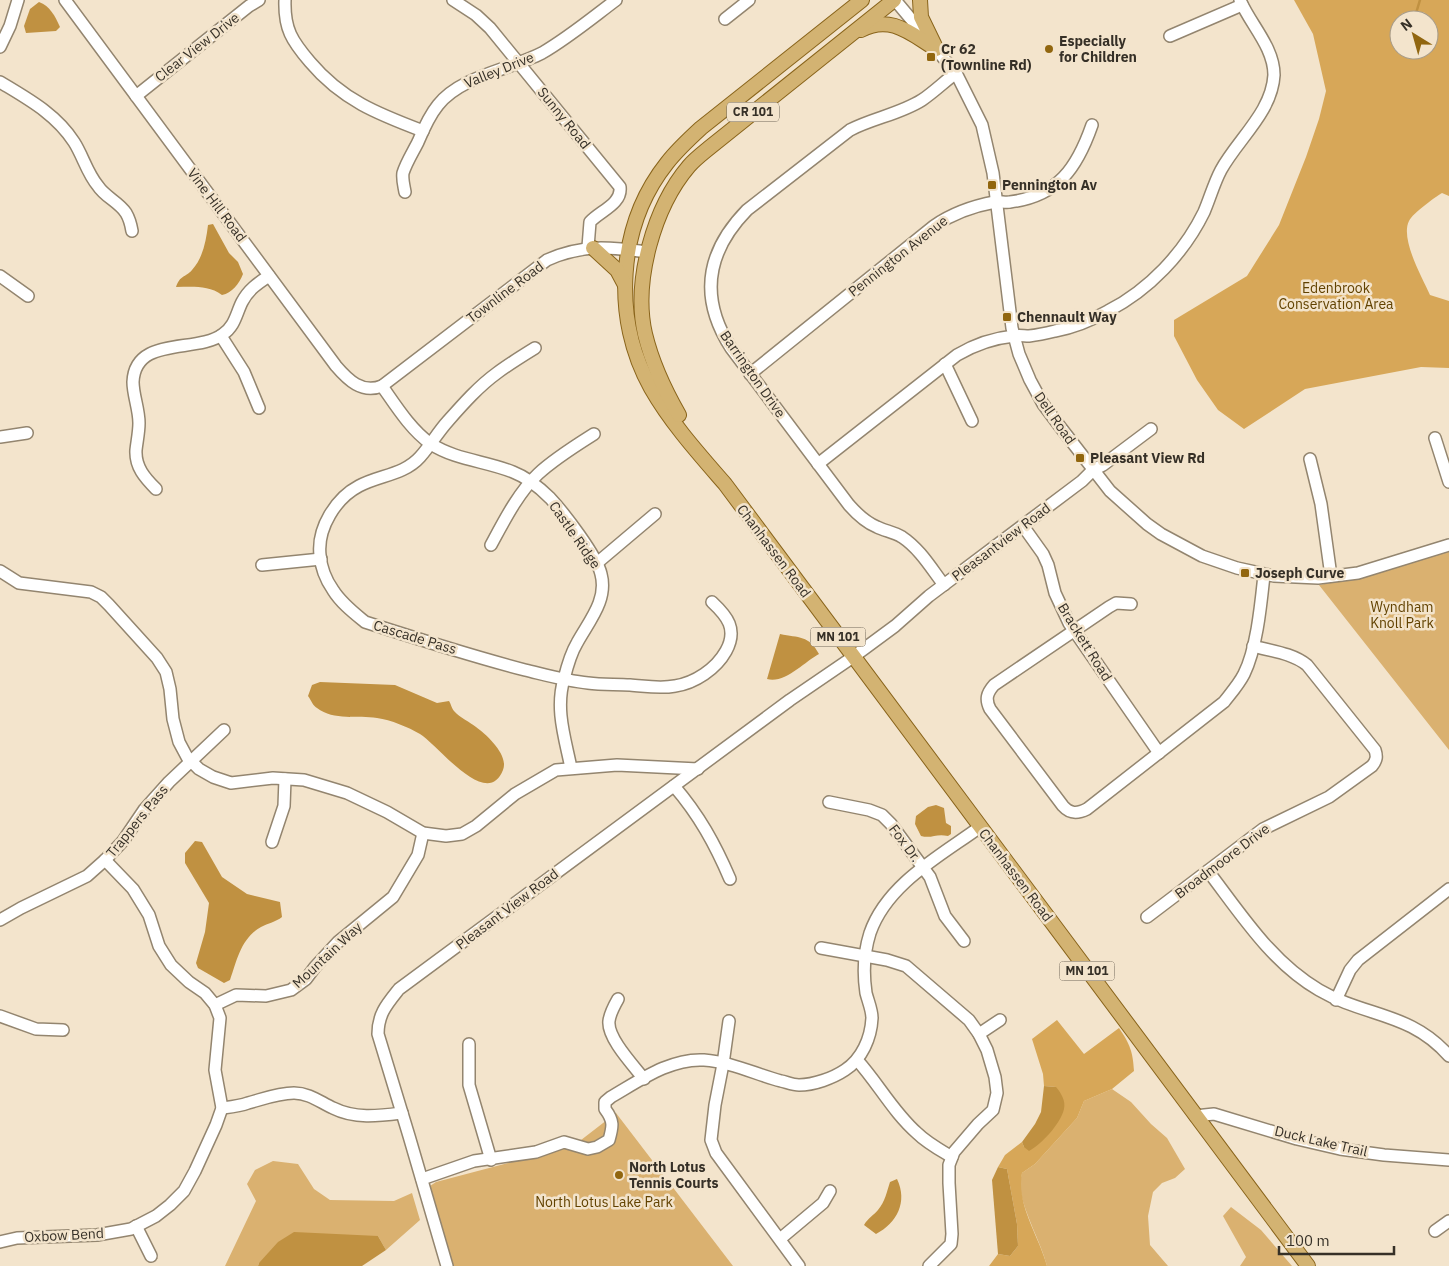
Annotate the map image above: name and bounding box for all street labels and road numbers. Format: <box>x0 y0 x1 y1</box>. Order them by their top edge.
street label: Clear View Drive <box>151 8 243 86</box>
street label: Valley Drive <box>462 48 537 92</box>
street label: Sunny Road <box>534 83 594 153</box>
road number: CR 101 <box>727 102 779 121</box>
street label: Vine Hill Road <box>184 165 250 245</box>
street label: Pennington Avenue <box>845 211 952 300</box>
street label: Townline Road <box>463 257 547 327</box>
street label: Barrington Drive <box>716 327 790 421</box>
street label: Dell Road <box>1030 388 1080 448</box>
street label: Castle Ridge <box>545 498 605 572</box>
street label: Pleasantview Road <box>948 499 1054 585</box>
street label: Chanhassen Road <box>733 501 815 601</box>
street label: Brackett Road <box>1054 600 1116 684</box>
street label: Cascade Pass <box>371 616 459 658</box>
road number: MN 101 <box>810 628 866 646</box>
street label: Trappers Pass <box>102 781 172 861</box>
street label: Broadmoore Drive <box>1171 819 1273 903</box>
street label: Fox Dr. <box>885 821 925 865</box>
street label: Chanhassen Road <box>975 825 1057 925</box>
street label: Pleasant View Road <box>452 865 562 953</box>
street label: Mountain Way <box>288 918 366 992</box>
road number: MN 101 <box>1060 961 1114 980</box>
street label: Duck Lake Trail <box>1273 1122 1369 1160</box>
street label: Oxbow Bend <box>24 1224 104 1246</box>

